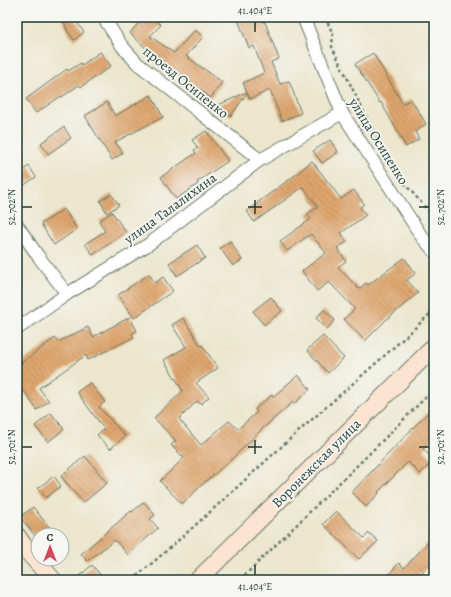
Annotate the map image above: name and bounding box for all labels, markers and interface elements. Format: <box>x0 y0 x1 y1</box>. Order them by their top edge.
text: 41.404°E <box>238 4 272 17</box>
street label: проезд Осипенко <box>139 42 232 123</box>
street label: улица Осипенко <box>344 93 413 188</box>
street label: улица Талалихина <box>119 168 221 249</box>
text: 52.702°N <box>5 189 18 225</box>
text: 52.702°N <box>434 189 447 225</box>
street label: Воронежская улица <box>268 414 366 512</box>
text: 52.701°N <box>5 429 18 465</box>
text: 52.701°N <box>434 429 447 465</box>
north arrow <box>30 527 70 567</box>
text: С <box>47 530 54 545</box>
text: 41.404°E <box>238 580 272 593</box>

